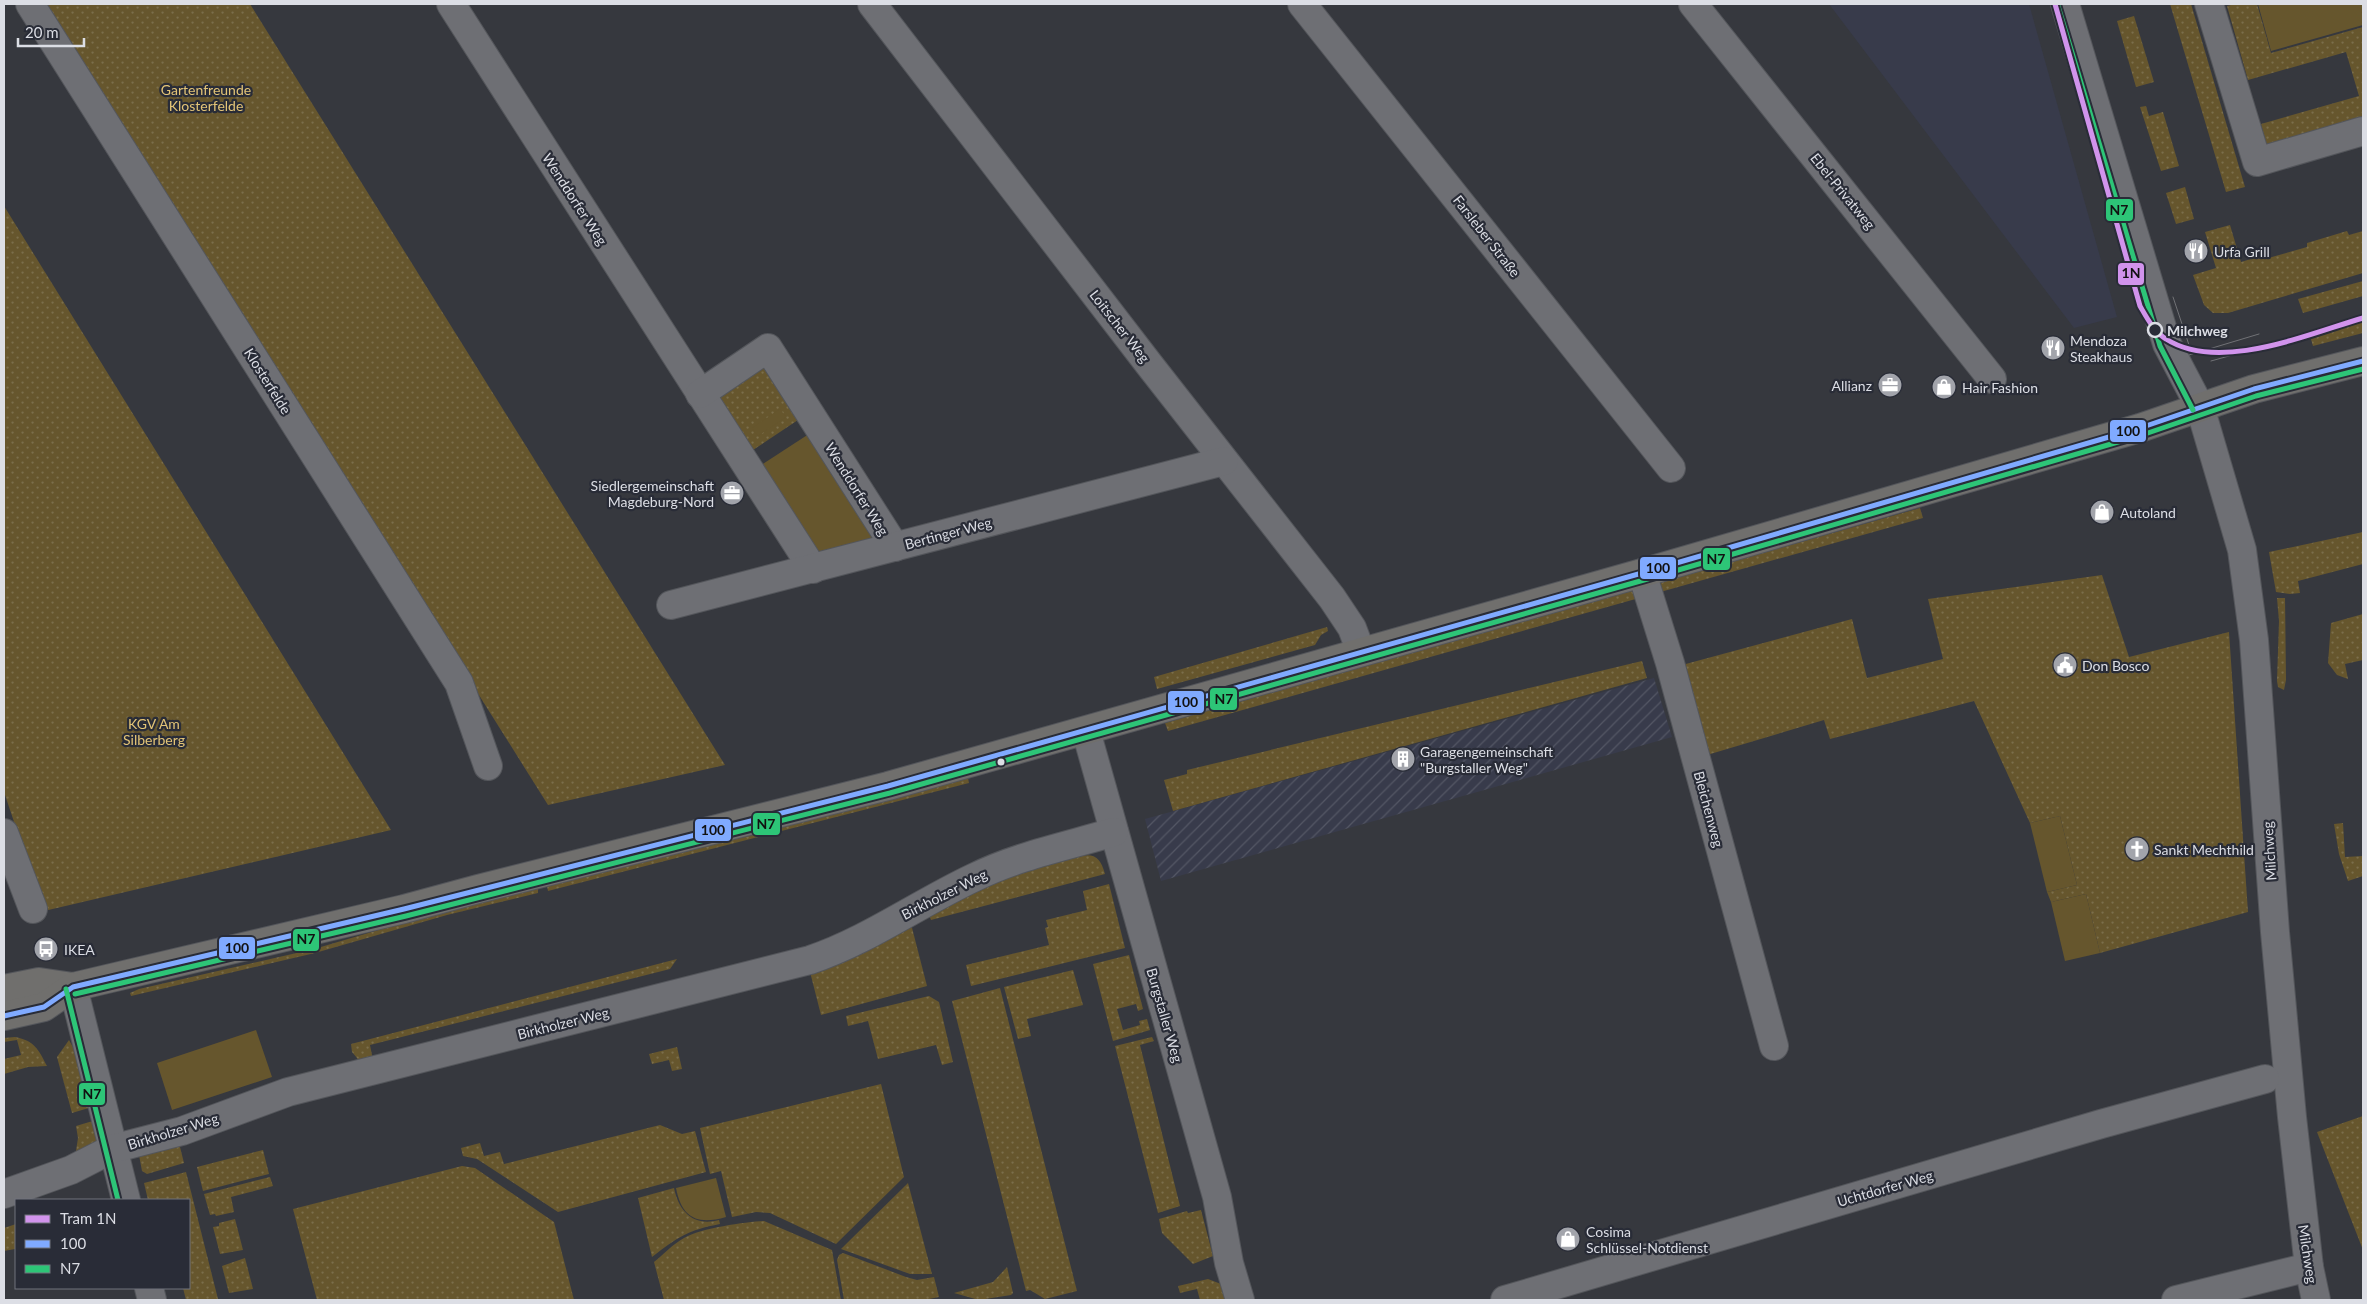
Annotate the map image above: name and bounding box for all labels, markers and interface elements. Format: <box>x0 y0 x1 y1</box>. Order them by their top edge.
scale bar <box>18 15 84 47</box>
text: 20 m <box>25 23 59 41</box>
park label: Gartenfreunde Klosterfelde <box>161 81 251 114</box>
street label: Wenddorfer Weg <box>539 150 611 248</box>
street label: Ebel-Privatweg <box>1807 150 1879 232</box>
street label: Farsleber Straße <box>1450 192 1524 280</box>
line badge: N7 <box>2105 198 2134 222</box>
text: N7 <box>2110 201 2128 218</box>
restaurant icon: Urfa Grill <box>2183 238 2209 264</box>
place label: Urfa Grill <box>2214 243 2270 260</box>
line badge: 1N <box>2117 262 2145 286</box>
text: 1N <box>2122 264 2140 281</box>
street label: Loitscher Weg <box>1086 286 1154 366</box>
marker: Milchweg <box>2147 322 2163 338</box>
place label: Milchweg <box>2167 322 2228 339</box>
place label: Mendoza Steakhaus <box>2070 332 2132 365</box>
restaurant icon: Mendoza Steakhaus <box>2040 335 2066 361</box>
street label: Klosterfelde <box>241 345 295 417</box>
office icon: Allianz <box>1877 372 1903 398</box>
shop icon: Hair Fashion <box>1931 374 1957 400</box>
place label: Allianz <box>1831 377 1872 394</box>
place label: Hair Fashion <box>1962 379 2038 396</box>
line badge: 100 <box>2109 419 2147 443</box>
text: 100 <box>2116 422 2140 439</box>
street label: Wenddorfer Weg <box>822 439 892 539</box>
place label: Siedlergemeinschaft Magdeburg-Nord <box>591 477 714 510</box>
office icon: Siedlergemeinschaft Magdeburg-Nord <box>719 480 745 506</box>
shop icon: Autoland <box>2089 499 2115 525</box>
place label: Autoland <box>2120 504 2176 521</box>
street label: Bertinger Weg <box>903 513 993 553</box>
line badge: N7 <box>1702 547 1731 571</box>
text: N7 <box>1707 550 1725 567</box>
line badge: 100 <box>1639 556 1677 580</box>
text: 100 <box>1646 559 1670 576</box>
public building icon: Don Bosco <box>2052 652 2078 678</box>
place label: Don Bosco <box>2082 657 2149 674</box>
line badge: N7 <box>1209 687 1238 711</box>
line badge: 100 <box>1167 690 1205 714</box>
text: N7 <box>1215 690 1233 707</box>
text: 100 <box>1174 693 1198 710</box>
park label: KGV Am Silberberg <box>123 715 185 748</box>
place label: Garagengemeinschaft "Burgstaller Weg" <box>1420 743 1554 776</box>
building icon: Garagengemeinschaft "Burgstaller Weg" <box>1390 746 1416 772</box>
unlabelled marker <box>996 757 1006 767</box>
street label: Bleichenweg <box>1691 769 1727 849</box>
line badge: N7 <box>752 812 781 836</box>
text: N7 <box>757 815 775 832</box>
line badge: 100 <box>694 818 732 842</box>
text: 100 <box>701 821 725 838</box>
street label: Milchweg <box>2258 821 2280 881</box>
church icon: Sankt Mechthild <box>2124 836 2150 862</box>
place label: Sankt Mechthild <box>2154 841 2254 858</box>
street label: Birkholzer Weg <box>898 865 990 923</box>
line badge: N7 <box>292 928 320 952</box>
text: N7 <box>297 930 315 947</box>
bus stop icon: IKEA <box>33 936 59 962</box>
line badge: 100 <box>218 936 256 960</box>
text: 100 <box>225 939 249 956</box>
place label: IKEA <box>64 941 95 958</box>
street label: Burgstaller Weg <box>1143 966 1187 1064</box>
street label: Birkholzer Weg <box>515 1003 611 1043</box>
line badge: N7 <box>78 1082 106 1106</box>
text: N7 <box>83 1085 101 1102</box>
street label: Birkholzer Weg <box>126 1109 220 1153</box>
street label: Uchtdorfer Weg <box>1835 1166 1935 1210</box>
legend <box>15 1199 190 1289</box>
text: Tram 1N <box>60 1209 116 1227</box>
place label: Cosima Schlüssel-Notdienst <box>1586 1223 1708 1256</box>
street label: Milchweg <box>2295 1223 2321 1285</box>
shop icon: Cosima Schlüssel-Notdienst <box>1555 1226 1581 1252</box>
text: 100 <box>60 1234 86 1252</box>
text: N7 <box>60 1259 80 1277</box>

